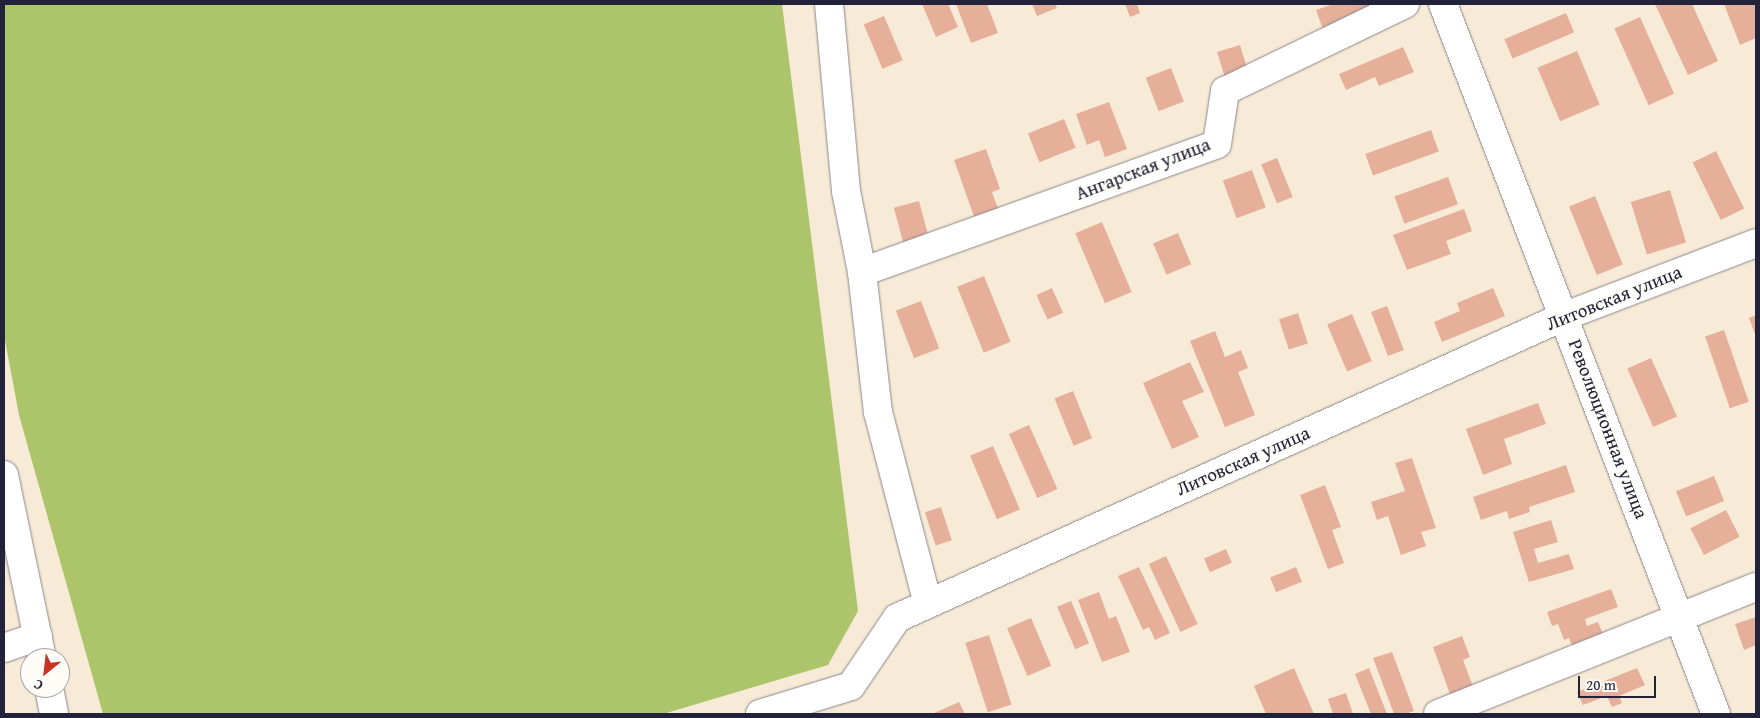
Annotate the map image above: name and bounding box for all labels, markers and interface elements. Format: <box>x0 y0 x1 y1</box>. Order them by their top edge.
street label: Ангарская улица <box>1072 133 1214 205</box>
street label: Литовская улица <box>1543 260 1685 336</box>
street label: Революционная улица <box>1563 336 1653 522</box>
street label: Литовская улица <box>1173 421 1313 501</box>
north arrow <box>20 648 70 698</box>
scale bar <box>1580 666 1658 698</box>
text: 20 m <box>1586 674 1616 695</box>
text: С <box>30 675 47 696</box>

